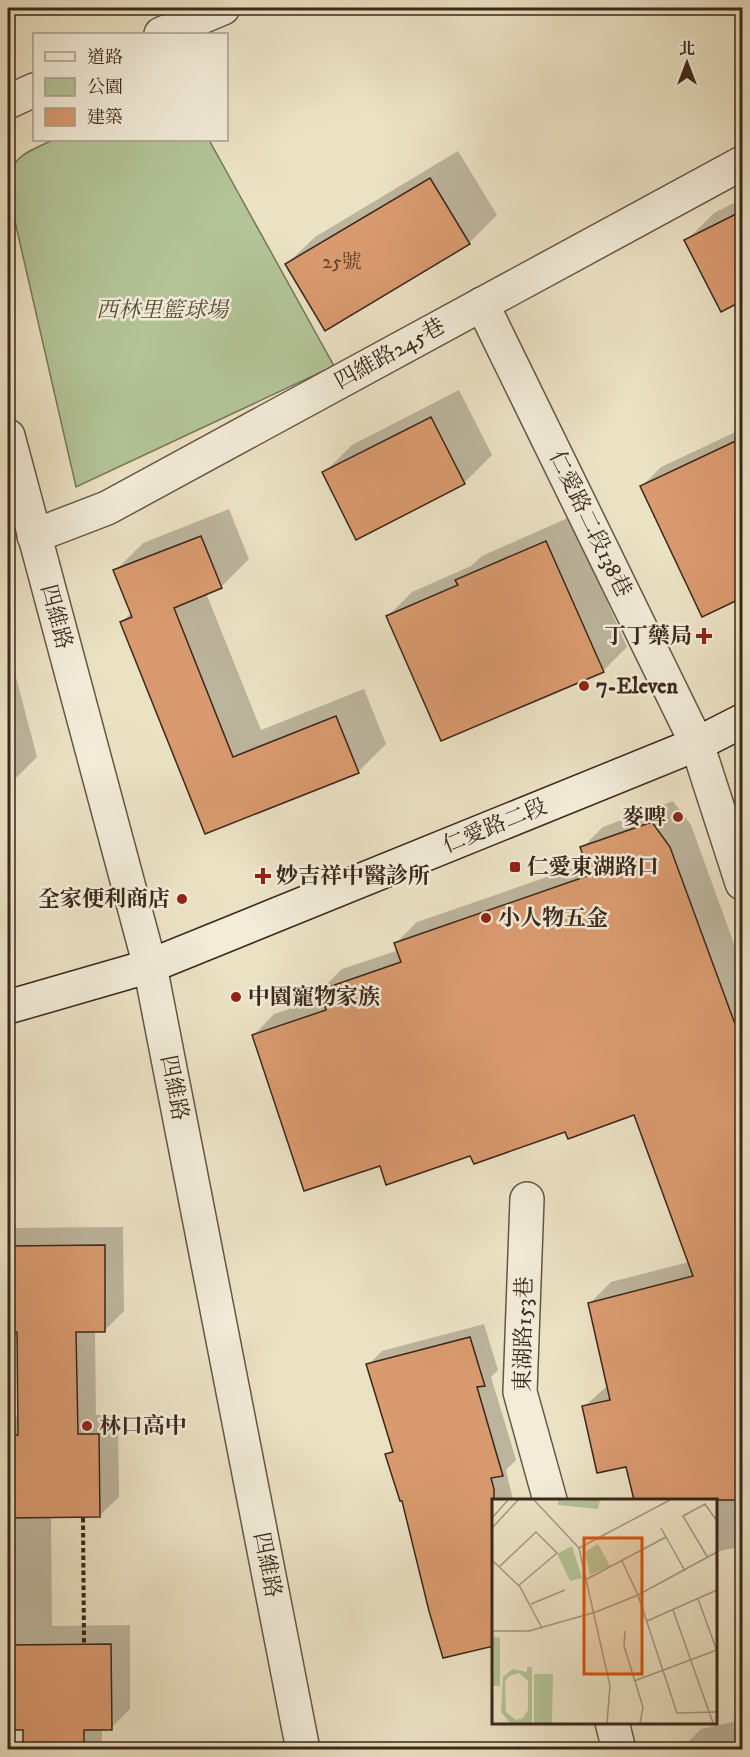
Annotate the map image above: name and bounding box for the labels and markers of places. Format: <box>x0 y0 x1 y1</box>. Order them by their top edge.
place label: 丁丁藥局 <box>604 623 692 650</box>
marker: 丁丁藥局 <box>697 629 711 643</box>
place label: 7-Eleven <box>596 673 678 700</box>
marker: 7-Eleven <box>577 679 591 693</box>
place label: 麥啤 <box>622 804 666 831</box>
marker: 麥啤 <box>671 810 685 824</box>
place label: 仁愛東湖路口 <box>527 854 659 881</box>
marker: 仁愛東湖路口 <box>508 860 522 874</box>
place label: 妙吉祥中醫診所 <box>276 863 430 890</box>
marker: 妙吉祥中醫診所 <box>254 867 272 885</box>
place label: 全家便利商店 <box>38 886 170 913</box>
marker: 全家便利商店 <box>175 892 189 906</box>
place label: 小人物五金 <box>498 905 608 932</box>
marker: 小人物五金 <box>479 911 493 925</box>
place label: 中園寵物家族 <box>248 984 380 1011</box>
marker: 中園寵物家族 <box>229 990 243 1004</box>
place label: 林口高中 <box>99 1413 187 1440</box>
marker: 林口高中 <box>80 1419 94 1433</box>

